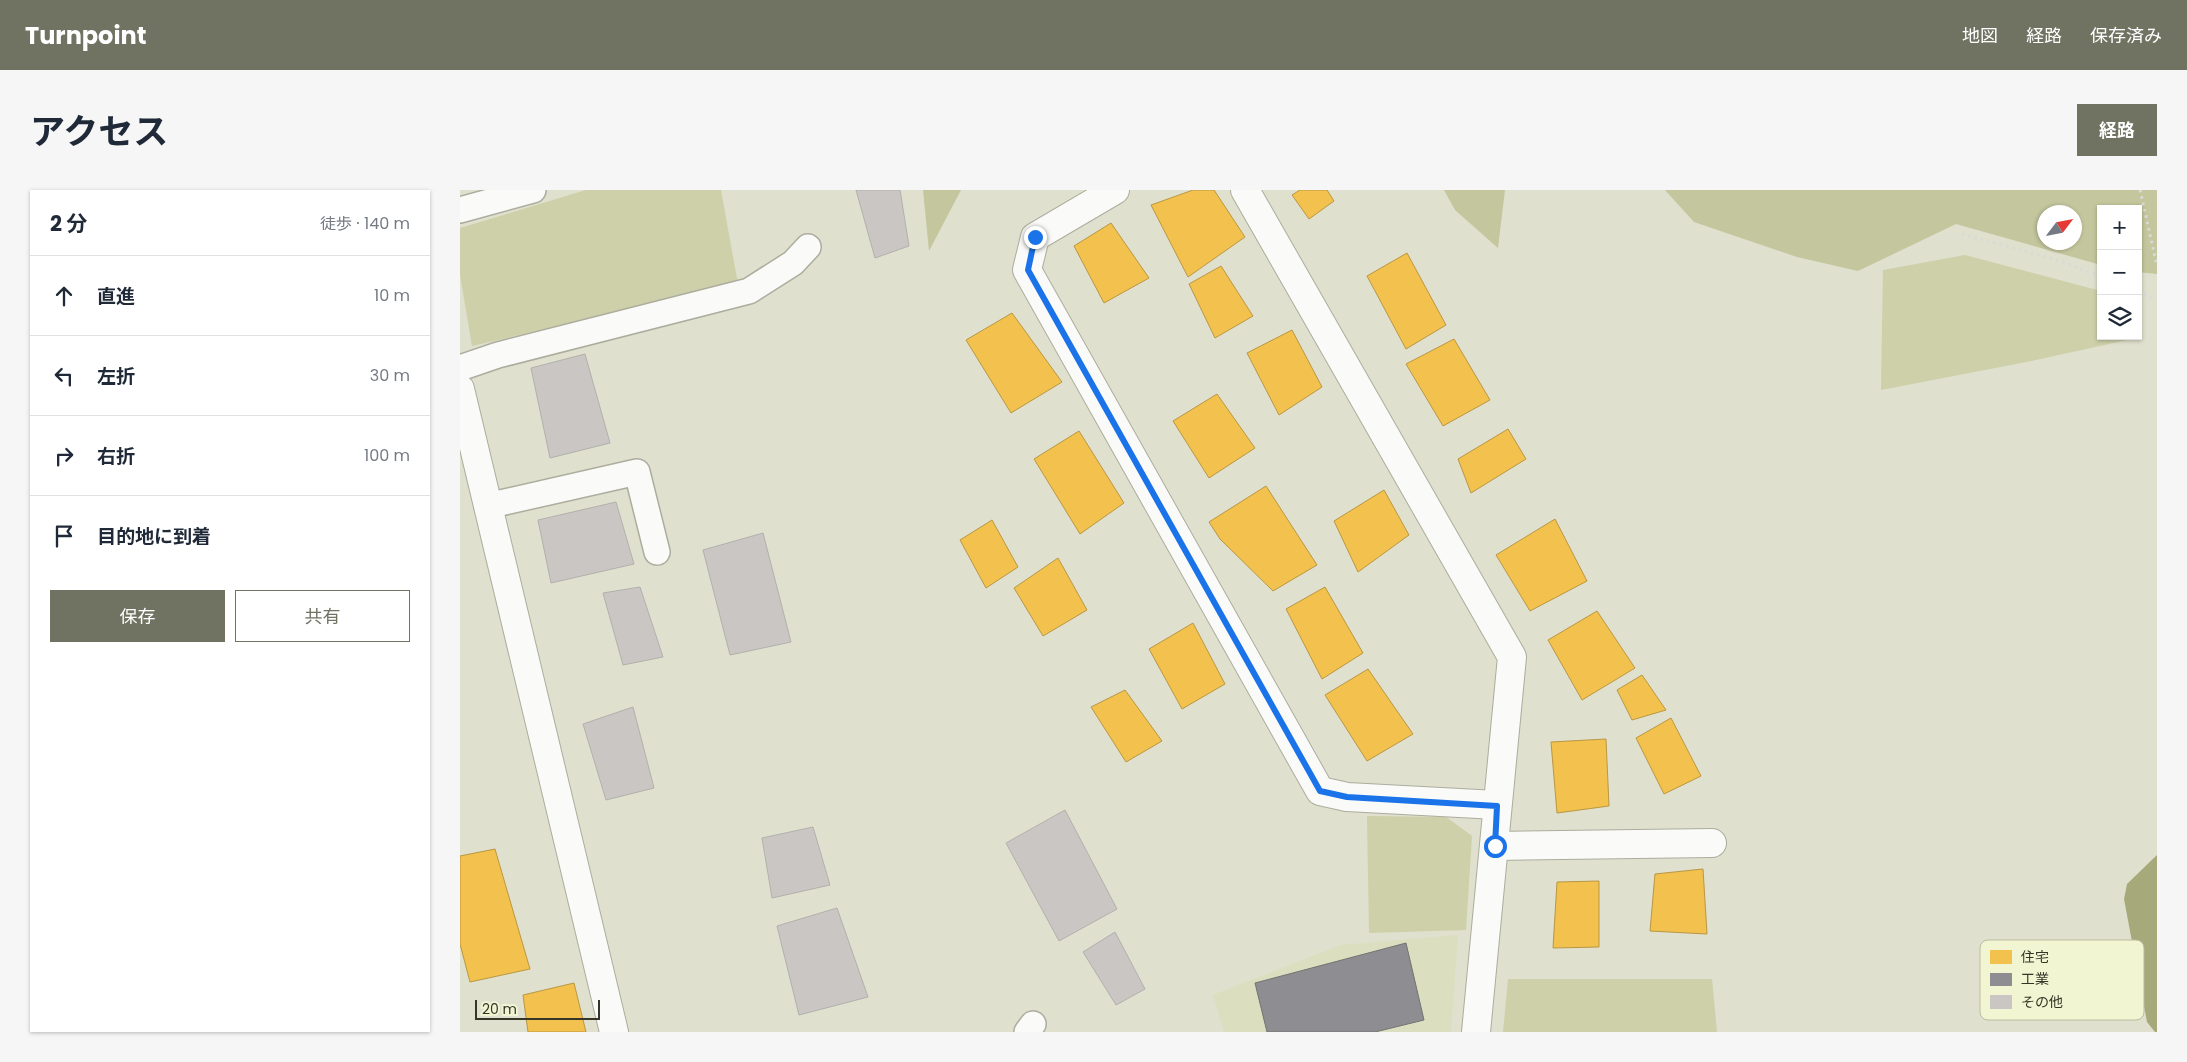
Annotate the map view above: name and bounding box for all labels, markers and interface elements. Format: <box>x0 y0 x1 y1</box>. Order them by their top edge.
text: Turnpoint <box>25 19 146 52</box>
text: 地図 <box>1962 23 1998 48</box>
text: 経路 <box>2026 23 2062 48</box>
text: 保存済み <box>2090 23 2162 48</box>
button: 経路 <box>2077 104 2157 156</box>
text: アクセス <box>30 107 168 156</box>
north arrow <box>2037 205 2082 250</box>
map controls <box>2097 205 2142 340</box>
button: + <box>2097 205 2142 250</box>
text: 2 分 <box>50 209 87 238</box>
text: 徒歩 · 140 m <box>320 212 410 235</box>
route end <box>1024 226 1047 249</box>
button: − <box>2097 250 2142 295</box>
icon: ahead <box>50 282 78 310</box>
text: 直進 <box>97 283 135 310</box>
text: 10 m <box>374 284 410 307</box>
button: layers <box>2097 295 2142 340</box>
icon: left <box>50 362 78 390</box>
text: 左折 <box>97 363 135 390</box>
text: 30 m <box>370 364 410 387</box>
icon: right <box>50 442 78 470</box>
text: 右折 <box>97 443 135 470</box>
text: 100 m <box>364 444 410 467</box>
icon: arrive <box>50 522 78 550</box>
text: 目的地に到着 <box>97 523 211 550</box>
button: 保存 <box>50 590 225 642</box>
button: 共有 <box>235 590 410 642</box>
route start <box>1484 835 1507 858</box>
legend <box>1980 940 2144 1020</box>
text: 住宅 <box>2021 947 2049 967</box>
text: 工業 <box>2021 969 2049 989</box>
text: その他 <box>2021 992 2063 1012</box>
scale bar <box>475 997 600 1020</box>
text: 20 m <box>482 999 517 1019</box>

